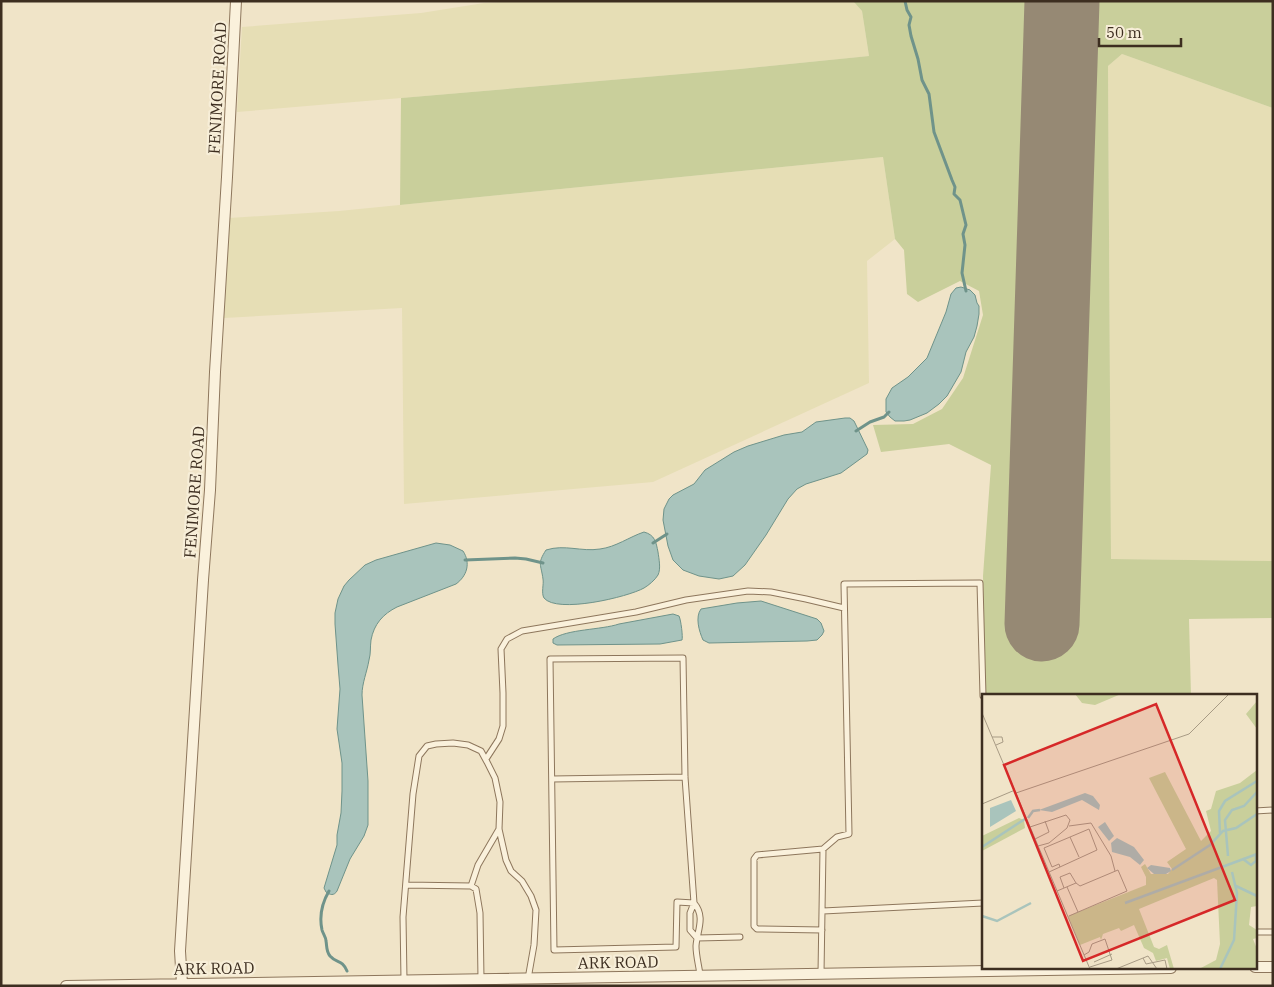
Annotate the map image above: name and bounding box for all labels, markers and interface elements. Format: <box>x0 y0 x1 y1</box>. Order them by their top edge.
scale bar <box>1099 15 1182 47</box>
street label: FENIMORE ROAD <box>204 21 230 155</box>
text: 50 m <box>1106 23 1142 42</box>
street label: FENIMORE ROAD <box>179 425 209 559</box>
inset map <box>982 694 1256 970</box>
street label: ARK ROAD <box>577 951 659 973</box>
street label: ARK ROAD <box>173 957 255 979</box>

